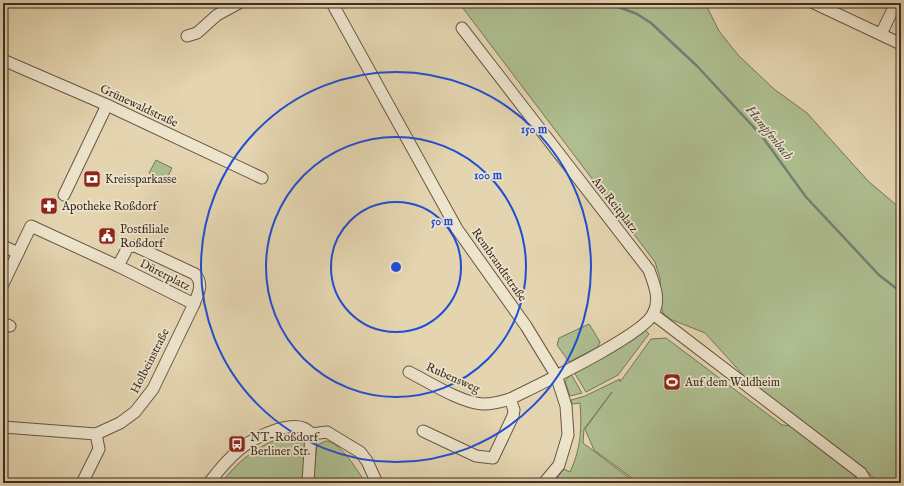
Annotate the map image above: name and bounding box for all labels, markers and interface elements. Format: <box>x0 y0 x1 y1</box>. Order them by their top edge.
street label: Grünewaldstraße <box>98 81 181 131</box>
water label: Humpfenbach <box>741 101 797 164</box>
text: 150 m <box>521 122 548 137</box>
text: 100 m <box>474 168 503 183</box>
bank icon: Kreissparkasse <box>82 169 102 189</box>
place label: Kreissparkasse <box>105 172 177 188</box>
street label: Am Reitplatz <box>587 173 642 237</box>
pharmacy icon: Apotheke Roßdorf <box>39 196 59 216</box>
place label: Apotheke Roßdorf <box>61 199 159 215</box>
text: 50 m <box>431 214 454 229</box>
place label: Postfiliale Roßdorf <box>120 222 169 251</box>
street label: Rembrandtstraße <box>468 225 530 305</box>
public building icon: Postfiliale Roßdorf <box>97 226 117 246</box>
street label: Dürerplatz <box>137 256 193 295</box>
centre of rings <box>389 260 403 274</box>
street label: Holbeinstraße <box>127 326 173 396</box>
street label: Rubensweg <box>424 359 483 397</box>
sports icon: Auf dem Waldheim <box>662 372 682 392</box>
place label: Auf dem Waldheim <box>684 375 780 390</box>
place label: NT-Roßdorf Berliner Str. <box>250 430 321 459</box>
bus stop icon: NT-Roßdorf Berliner Str. <box>227 434 247 454</box>

